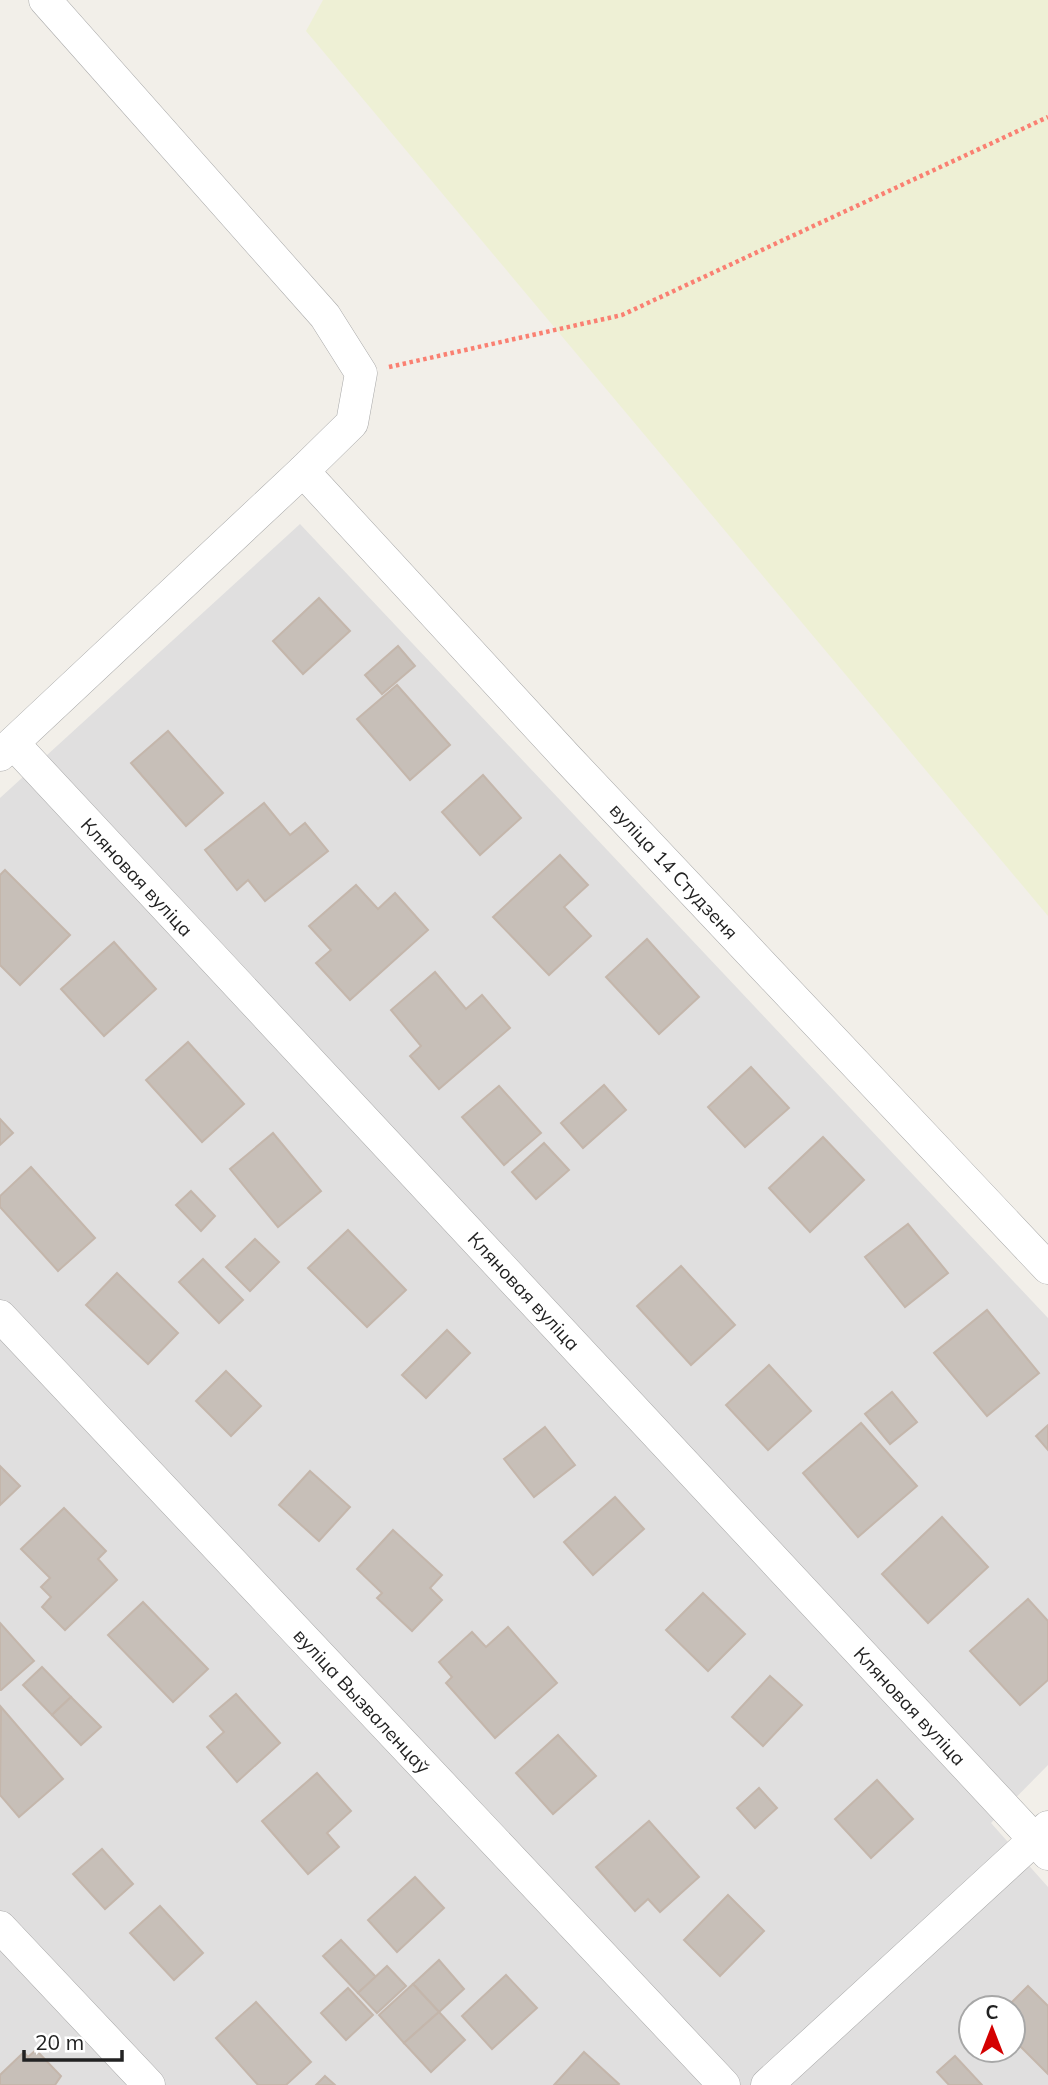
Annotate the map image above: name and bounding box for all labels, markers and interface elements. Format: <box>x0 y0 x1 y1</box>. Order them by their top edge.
street label: вуліца 14 Студзеня <box>605 798 743 944</box>
street label: Кляновая вуліца <box>76 813 198 941</box>
street label: Кляновая вуліца <box>463 1227 585 1355</box>
street label: вуліца Вызваленцаў <box>289 1623 435 1779</box>
street label: Кляновая вуліца <box>849 1642 971 1770</box>
north arrow <box>957 1994 1027 2064</box>
text: С <box>985 2000 999 2024</box>
scale bar <box>24 2018 122 2062</box>
text: 20 m <box>35 2029 84 2055</box>

